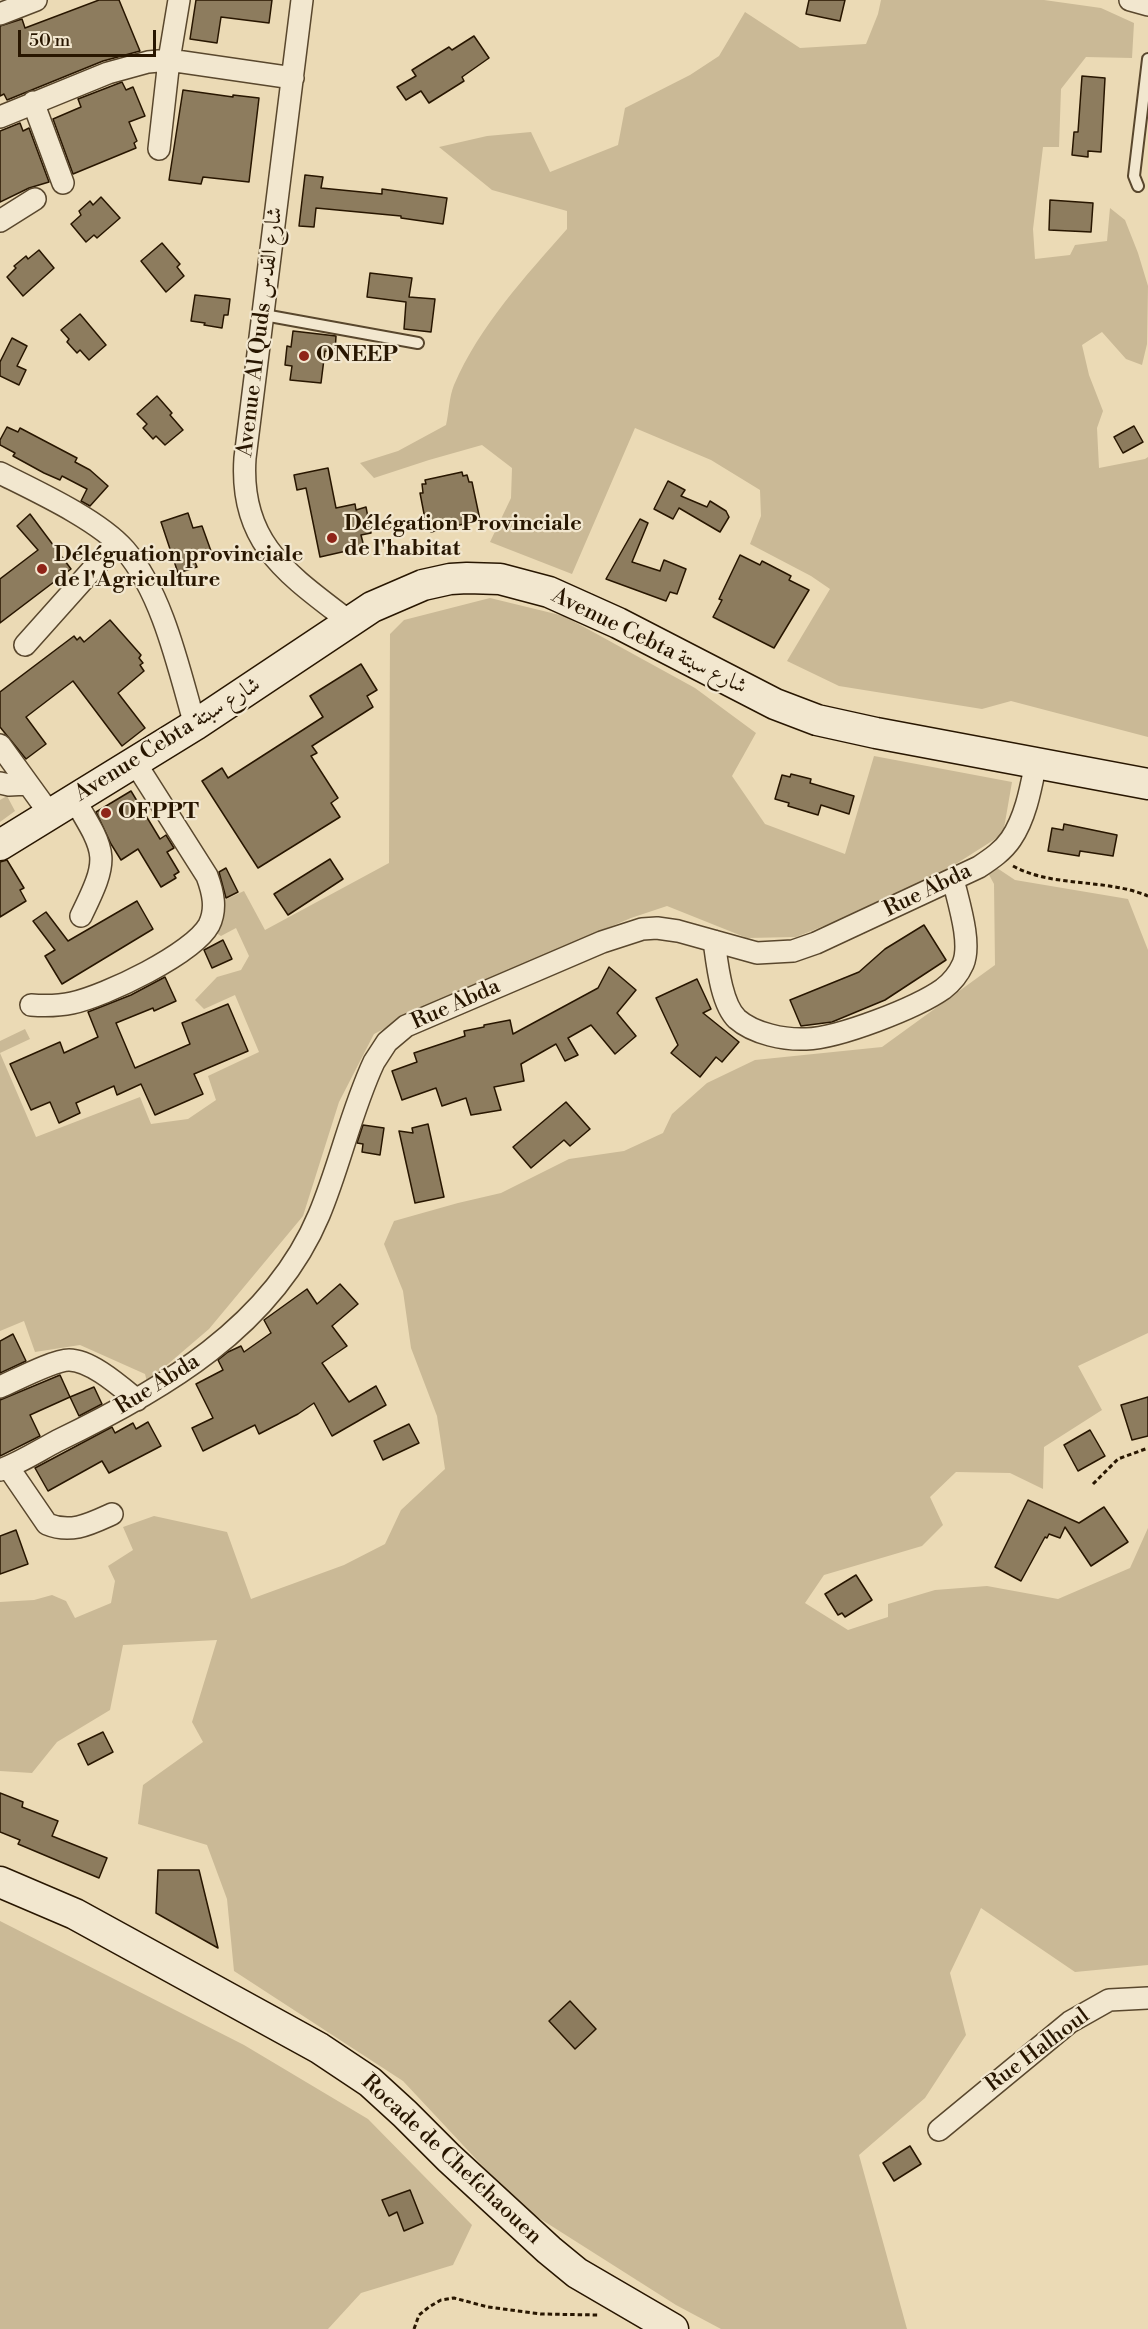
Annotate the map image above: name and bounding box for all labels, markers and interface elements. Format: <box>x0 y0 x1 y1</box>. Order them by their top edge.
scale bar <box>21 18 159 56</box>
text: 50 m <box>29 29 70 52</box>
street label: Avenue Al Quds شارع القدس <box>233 206 289 458</box>
place label: ONEEP <box>316 343 398 369</box>
marker: ONEEP <box>297 349 311 363</box>
place label: Délégation Provinciale de l'habitat <box>344 512 582 564</box>
marker: Délégation Provinciale de l'habitat <box>325 531 339 545</box>
place label: Déléguation provinciale de l'Agriculture <box>54 543 303 594</box>
marker: Déléguation provinciale de l'Agriculture <box>35 562 49 576</box>
street label: Avenue Cebta شارع سبتة <box>547 583 751 701</box>
street label: Avenue Cebta شارع سبتة <box>70 672 266 808</box>
place label: OFPPT <box>118 800 199 826</box>
marker: OFPPT <box>99 806 113 820</box>
street label: Rue Abda <box>880 858 976 924</box>
street label: Rue Abda <box>408 974 504 1036</box>
street label: Rue Abda <box>111 1349 205 1421</box>
street label: Rue Halhoul <box>981 2003 1095 2099</box>
street label: Rocade de Chefchaouen <box>355 2070 547 2250</box>

